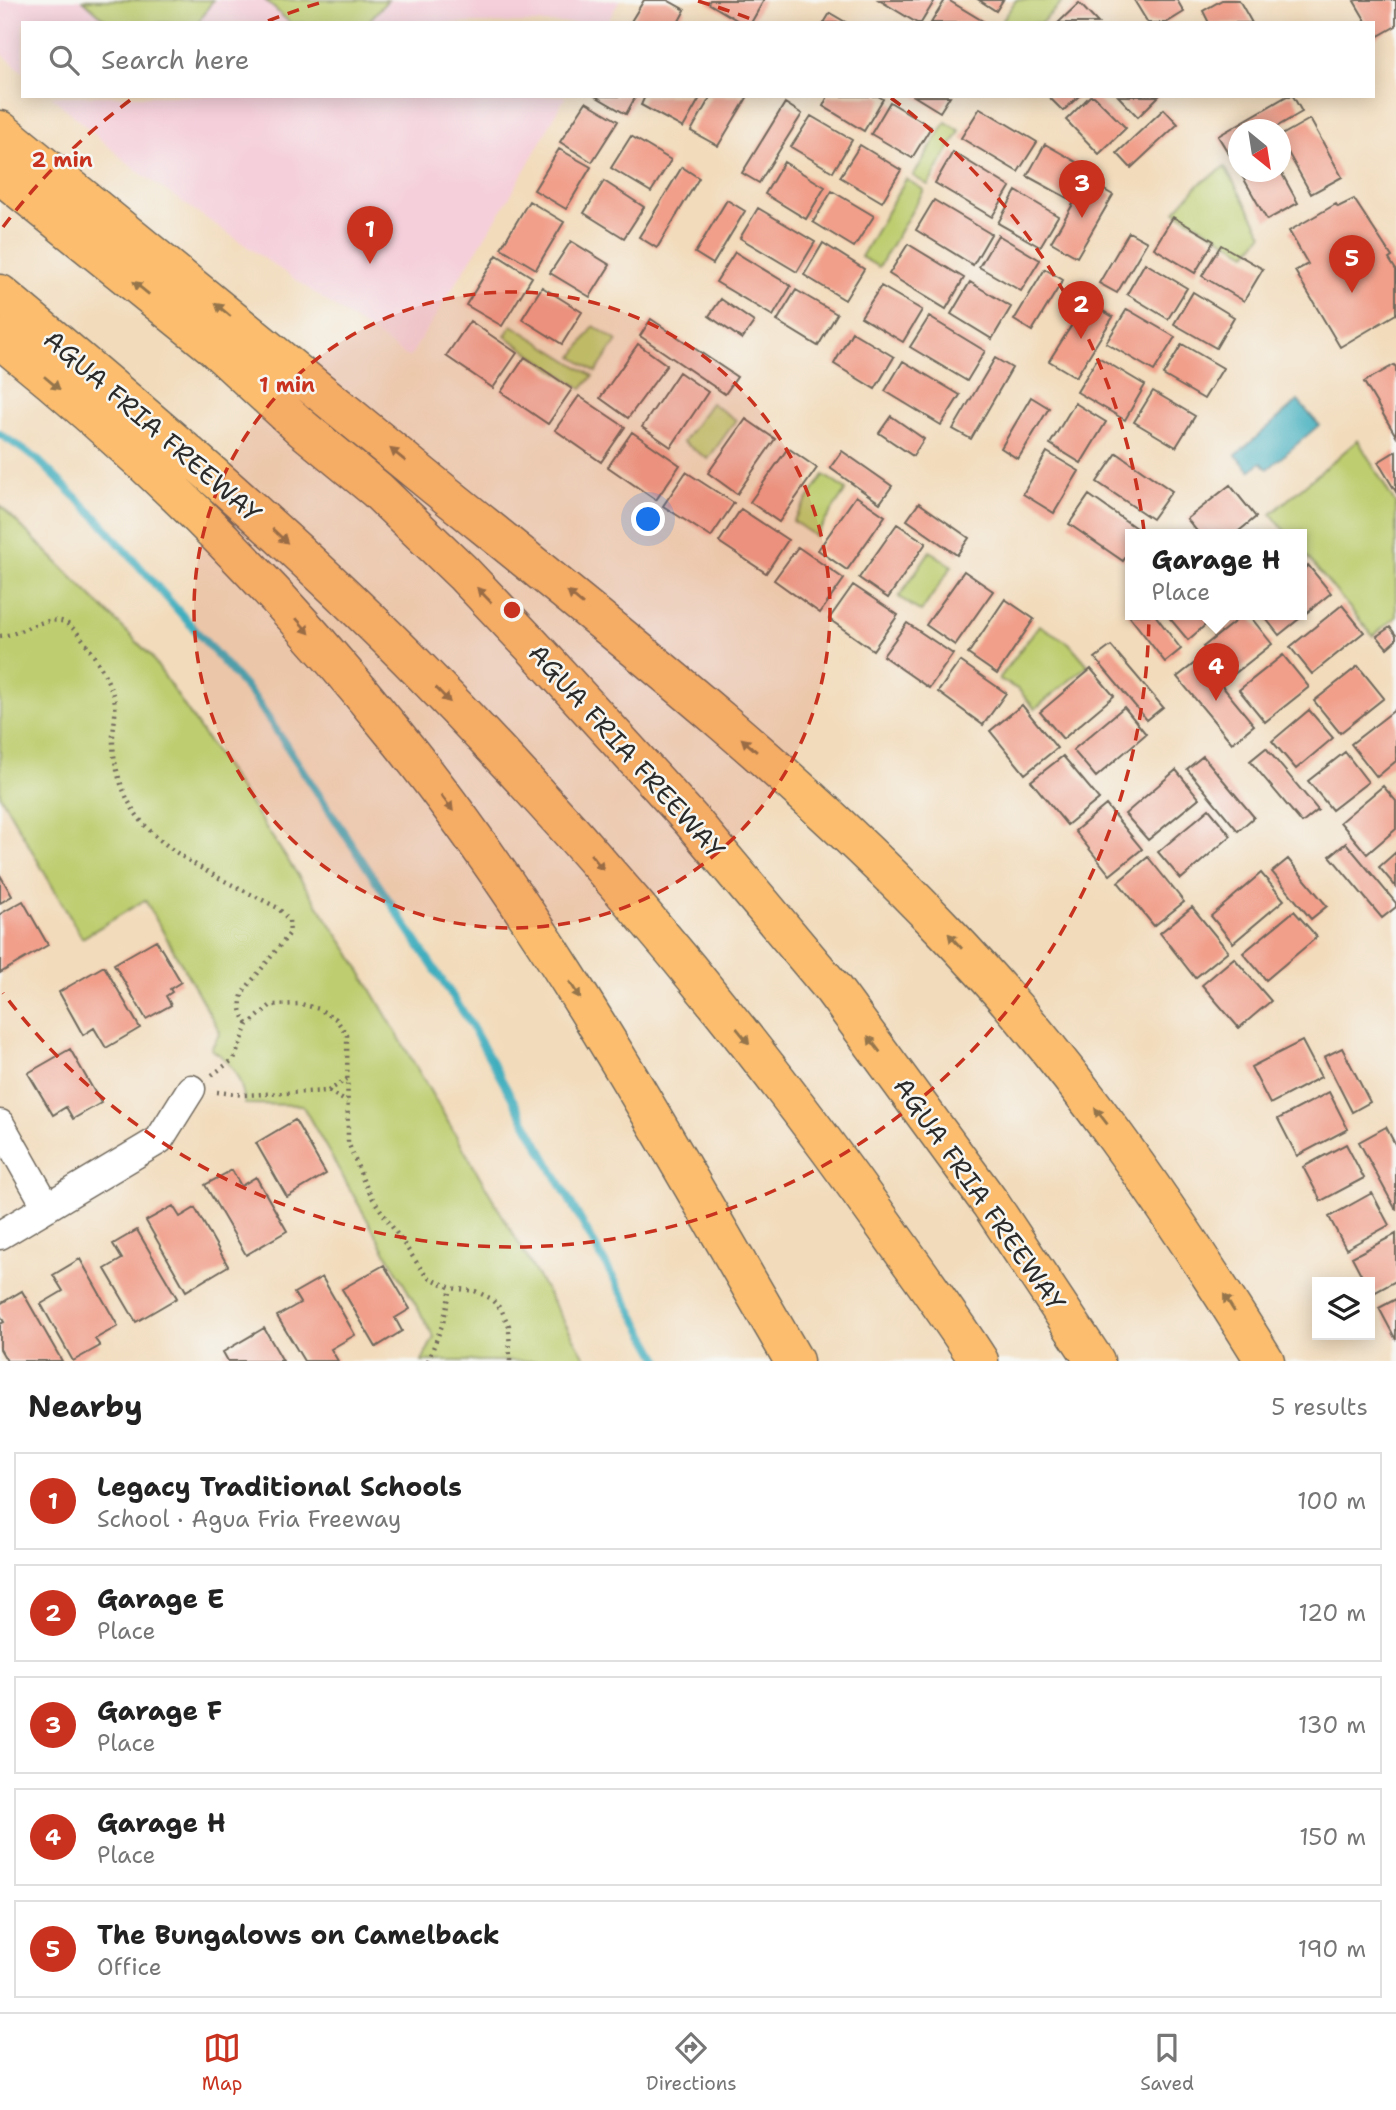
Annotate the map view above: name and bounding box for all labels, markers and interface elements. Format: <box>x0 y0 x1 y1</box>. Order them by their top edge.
search box <box>21 21 1375 98</box>
icon: search <box>45 41 83 79</box>
text: Search here <box>101 42 250 77</box>
north arrow <box>1228 119 1291 182</box>
text: 2 min <box>31 146 93 174</box>
pin: 3 <box>1059 160 1105 218</box>
pin: 1 <box>347 206 393 264</box>
pin: 5 <box>1329 235 1375 293</box>
one-way arrow <box>132 280 150 295</box>
pin: 2 <box>1058 281 1104 339</box>
one-way arrow <box>214 303 231 318</box>
street label: AGUA FRIA FREEWAY <box>37 322 270 531</box>
text: 1 min <box>259 371 315 399</box>
one-way arrow <box>43 375 61 390</box>
one-way arrow <box>389 448 407 463</box>
your location <box>631 502 665 536</box>
one-way arrow <box>271 528 288 544</box>
popup <box>1125 529 1307 620</box>
text: Garage H <box>1152 542 1280 577</box>
text: Place <box>1152 577 1210 607</box>
one-way arrow <box>477 587 493 604</box>
one-way arrow <box>566 590 584 606</box>
centre of rings <box>500 598 524 622</box>
one-way arrow <box>295 617 311 635</box>
street label: AGUA FRIA FREEWAY <box>521 636 733 866</box>
pin: 4 <box>1193 643 1239 701</box>
one-way arrow <box>435 686 452 703</box>
one-way arrow <box>740 738 757 753</box>
one-way arrow <box>439 793 454 811</box>
one-way arrow <box>589 854 604 871</box>
one-way arrow <box>947 932 963 950</box>
one-way arrow <box>569 980 582 1000</box>
one-way arrow <box>736 1027 751 1045</box>
one-way arrow <box>867 1035 882 1053</box>
street label: AGUA FRIA FREEWAY <box>886 1070 1074 1318</box>
one-way arrow <box>1093 1107 1108 1125</box>
map controls <box>1312 1277 1375 1340</box>
button: layers <box>1312 1277 1375 1340</box>
one-way arrow <box>1223 1294 1236 1313</box>
text: Nearby <box>28 1386 143 1427</box>
text: 5 results <box>1271 1392 1368 1422</box>
text: Legacy Traditional Schools <box>97 1469 462 1504</box>
text: 1 <box>48 1486 58 1516</box>
text: 100 m <box>1297 1486 1366 1516</box>
text: School · Agua Fria Freeway <box>97 1504 401 1534</box>
text: Garage E <box>97 1581 224 1616</box>
text: 2 <box>45 1598 61 1628</box>
text: 120 m <box>1298 1598 1366 1628</box>
text: Place <box>97 1616 156 1646</box>
text: Garage F <box>97 1693 222 1728</box>
text: 3 <box>45 1710 61 1740</box>
text: 130 m <box>1298 1710 1366 1740</box>
text: Place <box>97 1728 156 1758</box>
text: Garage H <box>97 1805 226 1840</box>
text: 4 <box>45 1822 61 1852</box>
text: 150 m <box>1299 1822 1366 1852</box>
text: Place <box>97 1840 156 1870</box>
text: The Bungalows on Camelback <box>97 1917 500 1952</box>
text: 5 <box>46 1934 60 1964</box>
text: 190 m <box>1298 1934 1366 1964</box>
text: Office <box>97 1952 162 1982</box>
tab: Map <box>202 2029 242 2096</box>
tab: Directions <box>646 2029 737 2096</box>
tab: Saved <box>1140 2029 1194 2096</box>

